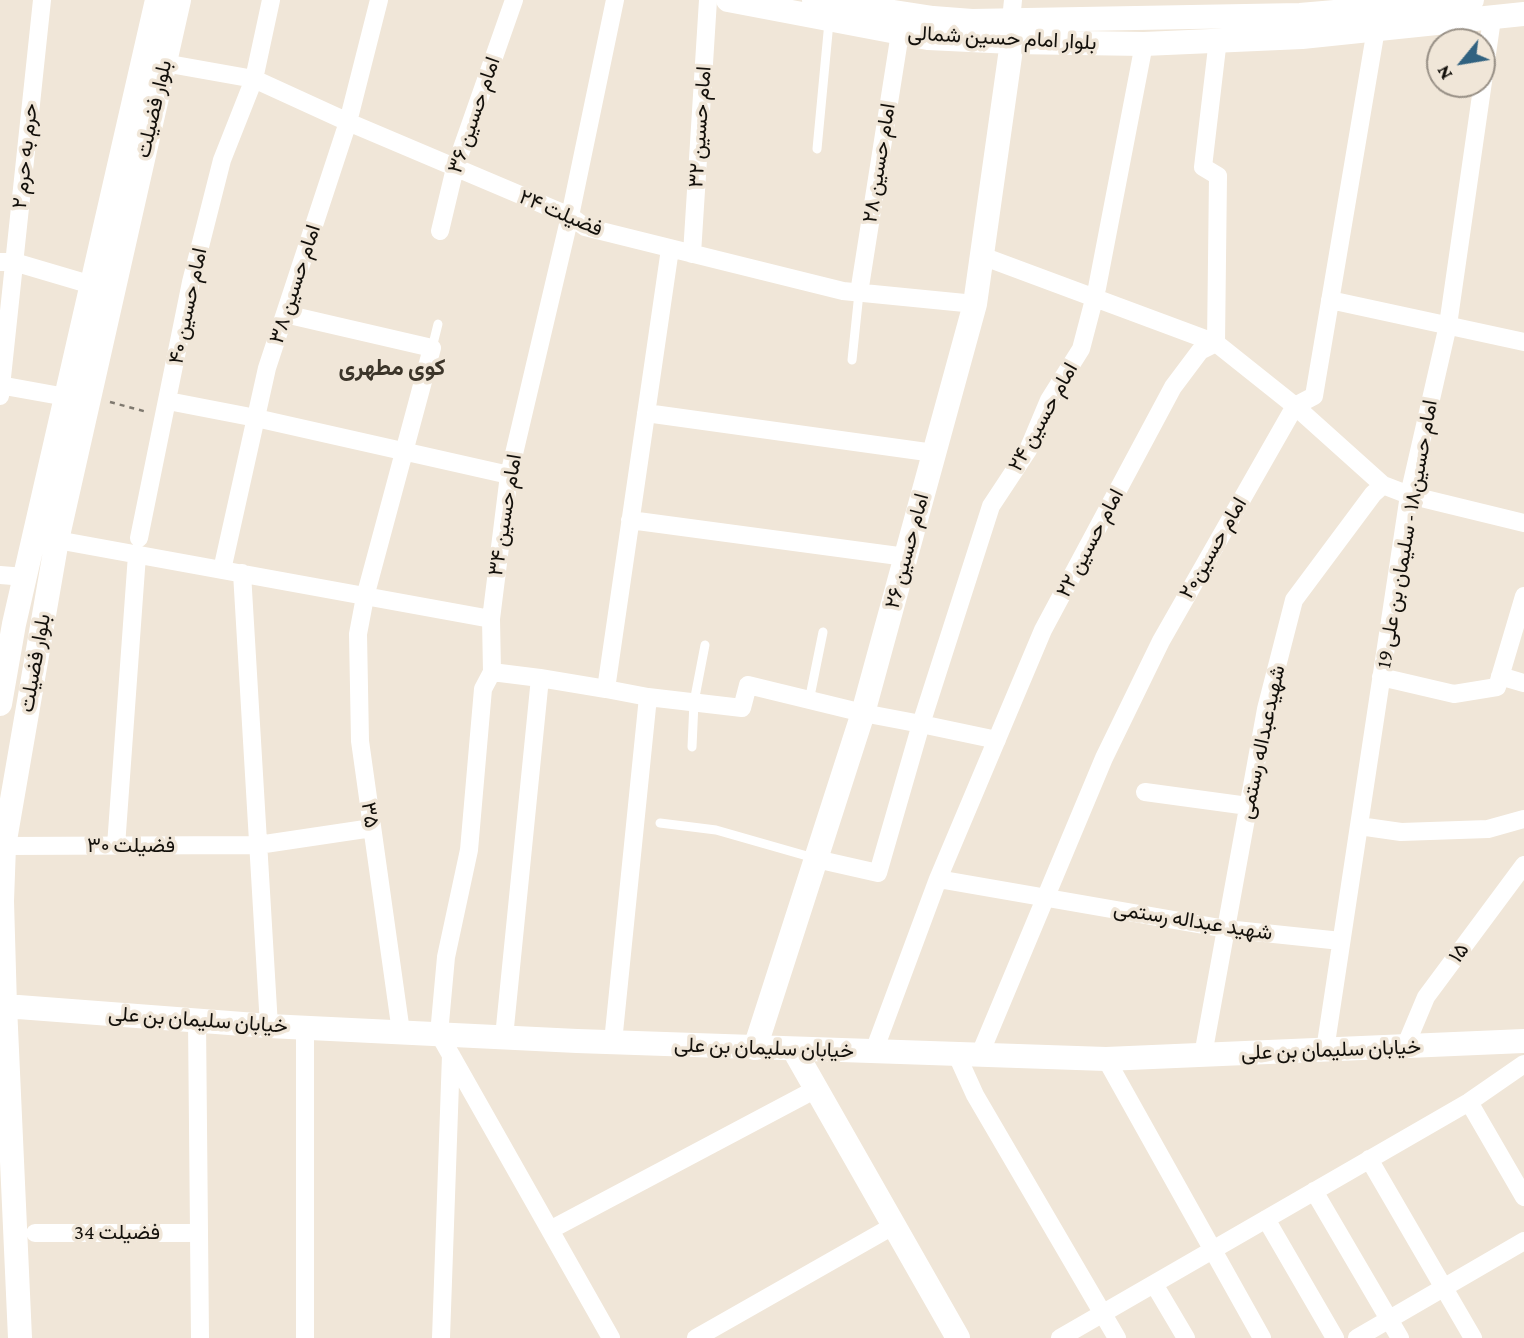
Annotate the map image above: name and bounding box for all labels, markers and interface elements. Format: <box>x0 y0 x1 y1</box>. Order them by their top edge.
street label: بلوار امام حسین شمالی <box>907 20 1097 56</box>
north arrow <box>1426 28 1496 98</box>
street label: امام حسین ۳۶ <box>442 54 506 176</box>
street label: بلوار فضیلت <box>131 58 177 160</box>
text: N <box>1432 62 1456 84</box>
street label: امام حسین ۳۲ <box>683 65 717 189</box>
street label: امام حسین ۲۸ <box>857 101 901 225</box>
street label: حرم به حرم ۲ <box>7 102 43 210</box>
street label: فضیلت ۲۴ <box>515 184 607 242</box>
street label: امام حسین ۳۸ <box>264 221 326 347</box>
street label: امام حسین ۴۰ <box>163 246 213 366</box>
district label: کوی مطهری <box>338 354 446 382</box>
street label: امام حسین ۲۴ <box>1003 358 1083 476</box>
street label: امام حسین۱۸ - سلیمان بن علی 19 <box>1371 398 1443 670</box>
street label: امام حسین ۳۴ <box>483 452 527 578</box>
street label: امام حسین ۲۲ <box>1051 484 1129 602</box>
street label: امام حسین ۲۶ <box>880 491 934 611</box>
street label: امام حسین۲۰ <box>1174 493 1252 603</box>
street label: بلوار فضیلت <box>14 612 56 714</box>
street label: شهیدعبداله رستمی <box>1233 663 1291 821</box>
street label: ۳۵ <box>356 800 384 830</box>
street label: فضیلت ۳۰ <box>87 833 175 859</box>
street label: شهید عبداله رستمی <box>1112 896 1274 946</box>
street label: ۱۵ <box>1443 938 1475 968</box>
street label: خیابان سلیمان بن علی <box>107 1001 289 1039</box>
street label: خیابان سلیمان بن علی <box>674 1032 854 1064</box>
street label: خیابان سلیمان بن علی <box>1241 1034 1421 1066</box>
street label: فضیلت 34 <box>74 1220 160 1246</box>

